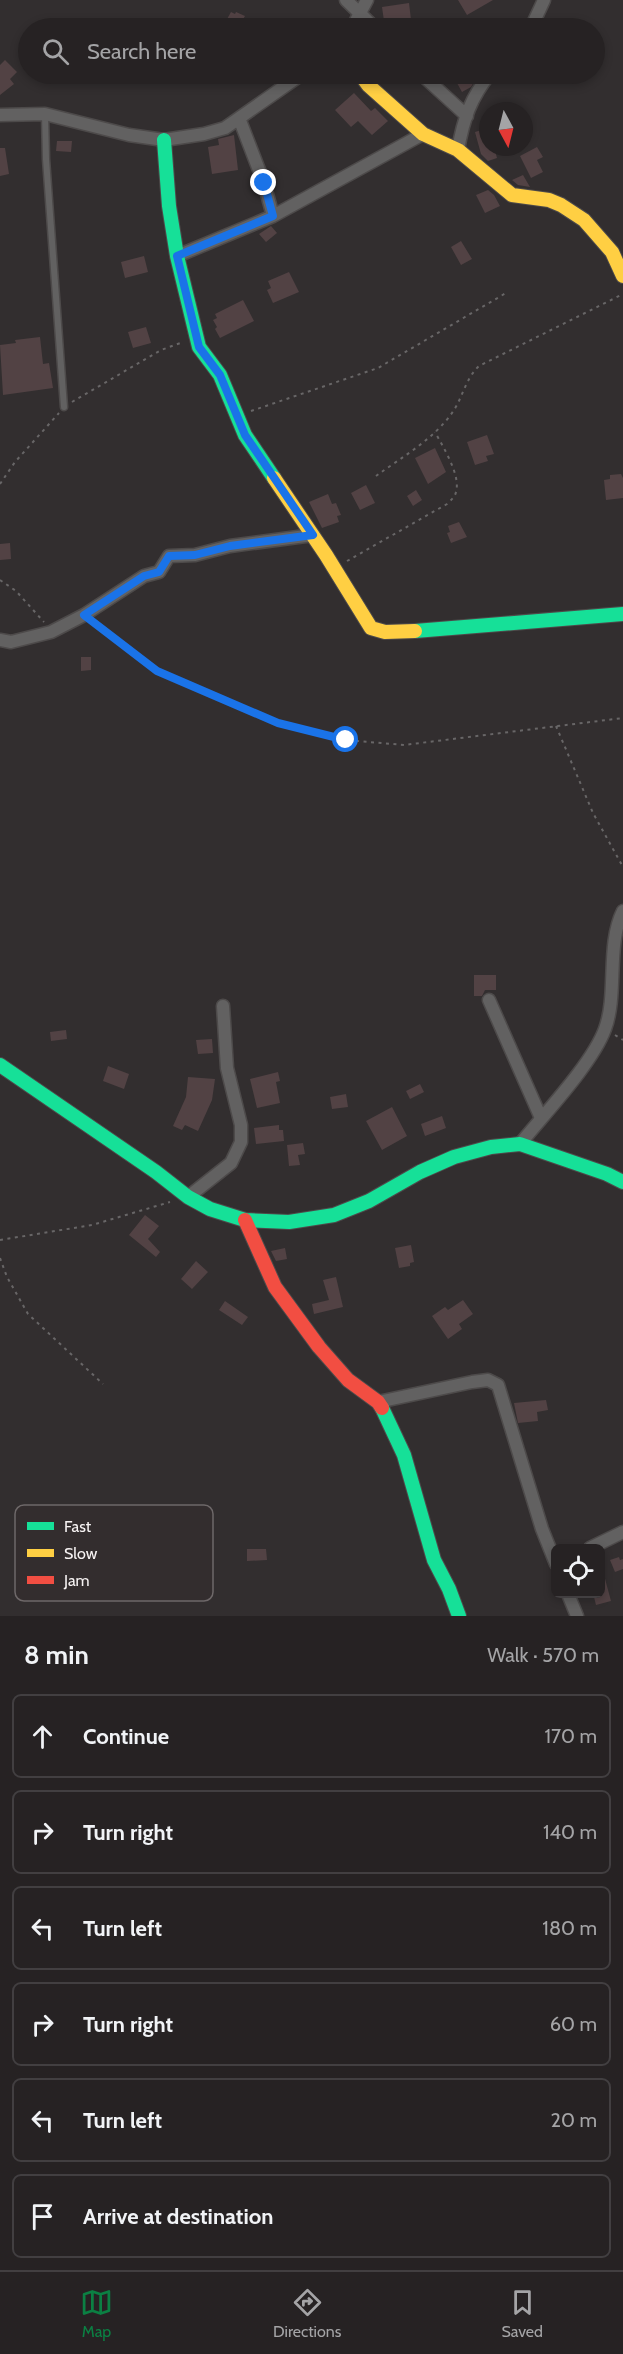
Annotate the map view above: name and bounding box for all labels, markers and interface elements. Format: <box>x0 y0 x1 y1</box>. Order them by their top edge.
search box <box>18 18 605 84</box>
icon: search <box>39 35 72 68</box>
text: Search here <box>87 38 196 65</box>
north arrow <box>479 102 533 156</box>
route end <box>250 169 276 195</box>
route start <box>332 726 358 752</box>
legend <box>15 1505 213 1601</box>
text: Fast <box>64 1517 92 1536</box>
text: Slow <box>64 1544 98 1563</box>
map controls <box>551 1544 605 1598</box>
button: locate <box>551 1544 605 1598</box>
text: Jam <box>63 1571 90 1590</box>
text: 8 min <box>24 1639 89 1671</box>
text: Walk · 570 m <box>487 1643 599 1667</box>
icon: ahead <box>26 1720 59 1753</box>
text: Continue <box>83 1723 169 1750</box>
text: 170 m <box>545 1724 597 1748</box>
icon: right <box>26 1816 59 1849</box>
text: Turn right <box>83 1819 173 1846</box>
text: 140 m <box>543 1820 597 1844</box>
icon: left <box>26 1912 59 1945</box>
text: Turn left <box>83 1915 162 1942</box>
text: 180 m <box>542 1916 597 1940</box>
icon: right <box>26 2008 59 2041</box>
text: Turn right <box>83 2011 173 2038</box>
text: 60 m <box>550 2012 597 2036</box>
icon: left <box>26 2104 59 2137</box>
text: Turn left <box>83 2107 162 2134</box>
text: 20 m <box>551 2108 597 2132</box>
icon: arrive <box>26 2200 59 2233</box>
text: Arrive at destination <box>83 2203 273 2230</box>
tab: Map <box>80 2286 113 2341</box>
tab: Directions <box>273 2286 341 2341</box>
tab: Saved <box>501 2286 543 2341</box>

